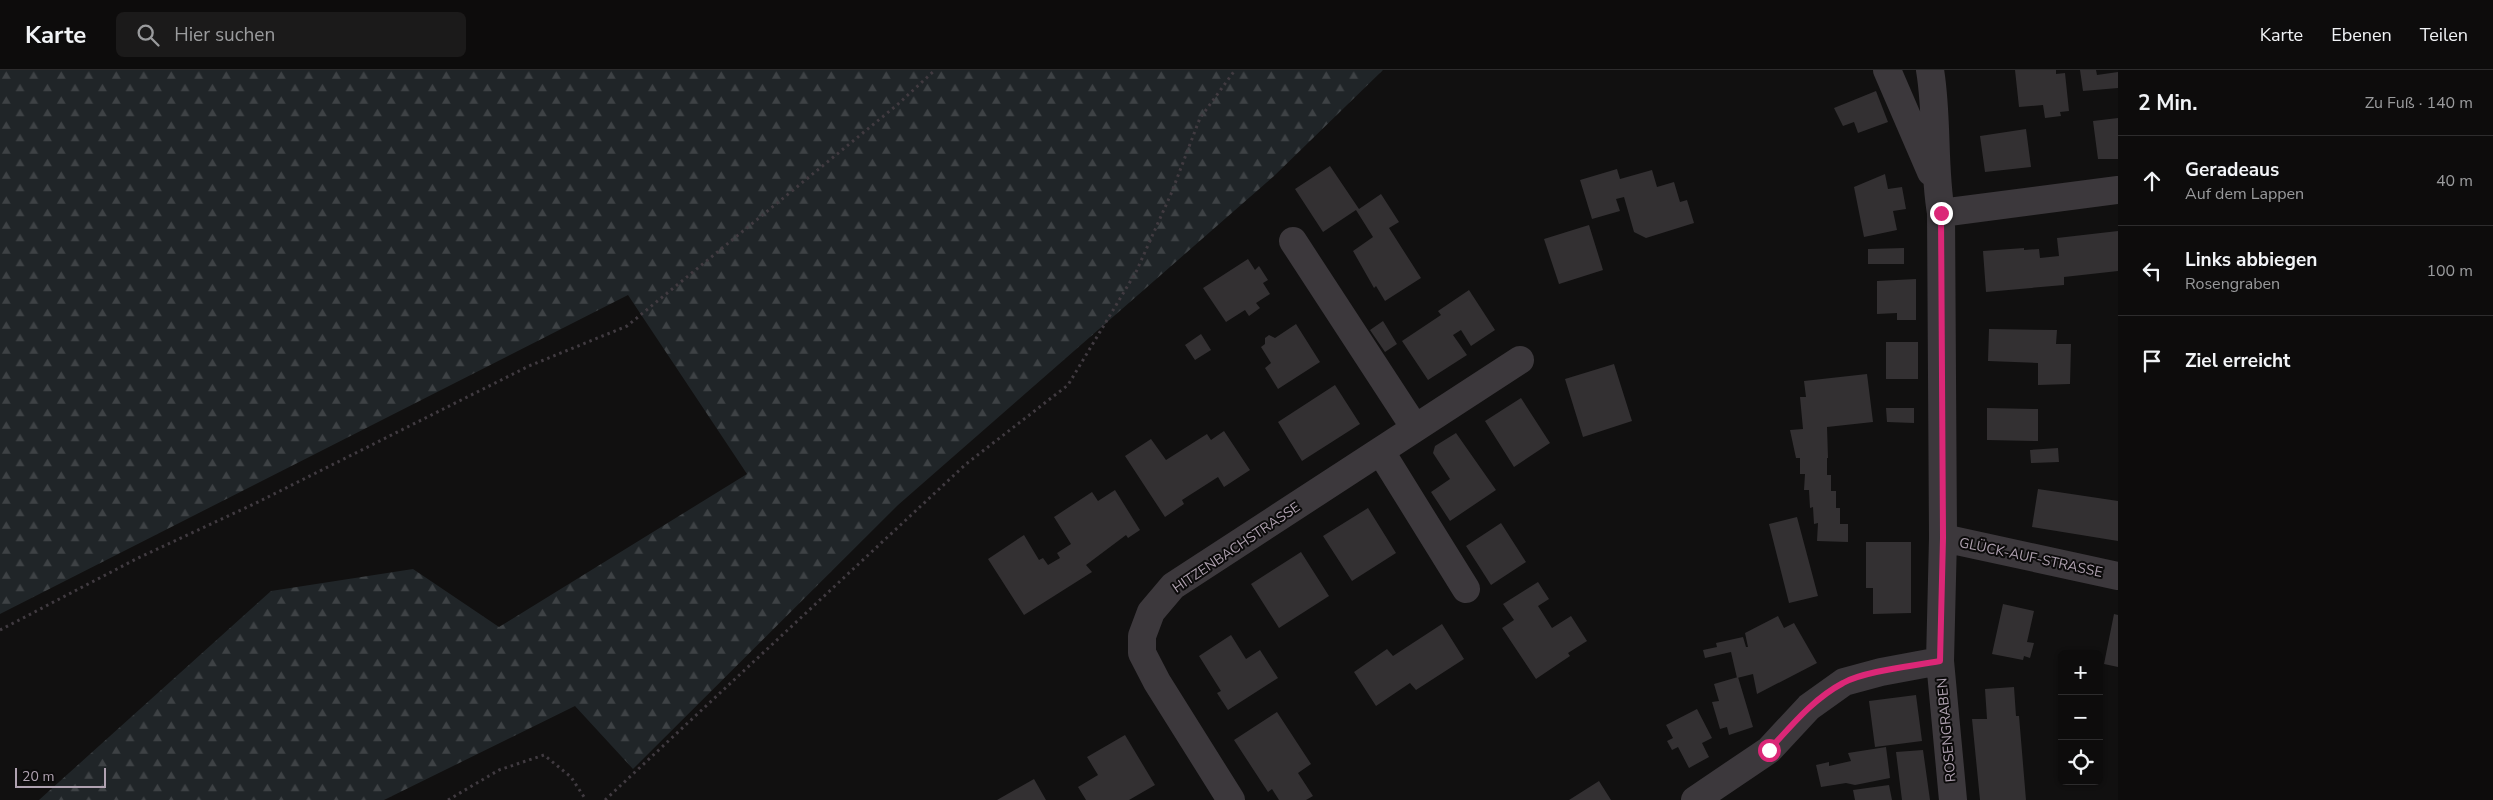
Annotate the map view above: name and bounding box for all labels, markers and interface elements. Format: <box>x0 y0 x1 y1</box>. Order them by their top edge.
search box <box>116 12 466 57</box>
text: Karte <box>25 19 86 51</box>
icon: search <box>134 21 162 49</box>
text: Hier suchen <box>174 22 275 48</box>
text: Karte <box>2260 23 2303 47</box>
text: Ebenen <box>2331 23 2392 47</box>
text: Teilen <box>2420 23 2468 47</box>
text: 2 Min. <box>2138 89 2197 117</box>
text: Zu Fuß · 140 m <box>2365 92 2473 114</box>
text: Geradeaus <box>2185 157 2279 183</box>
icon: ahead <box>2138 167 2166 195</box>
text: 40 m <box>2436 170 2473 192</box>
text: Auf dem Lappen <box>2185 183 2304 205</box>
route end <box>1930 202 1953 225</box>
text: Links abbiegen <box>2185 247 2317 273</box>
icon: left <box>2138 257 2166 285</box>
text: 100 m <box>2426 260 2473 282</box>
text: Rosengraben <box>2185 273 2280 295</box>
icon: arrive <box>2138 347 2166 375</box>
text: Ziel erreicht <box>2185 348 2290 374</box>
street label: HITZENBACHSTRASSE <box>1169 497 1304 597</box>
street label: GLÜCK-AUF-STRASSE <box>1957 533 2104 582</box>
map controls <box>2058 650 2103 785</box>
button: + <box>2058 650 2103 695</box>
street label: ROSENGRABEN <box>1932 677 1961 783</box>
button: − <box>2058 695 2103 740</box>
route start <box>1758 739 1781 762</box>
button: locate <box>2058 740 2103 785</box>
scale bar <box>15 765 106 788</box>
text: 20 m <box>22 767 54 786</box>

